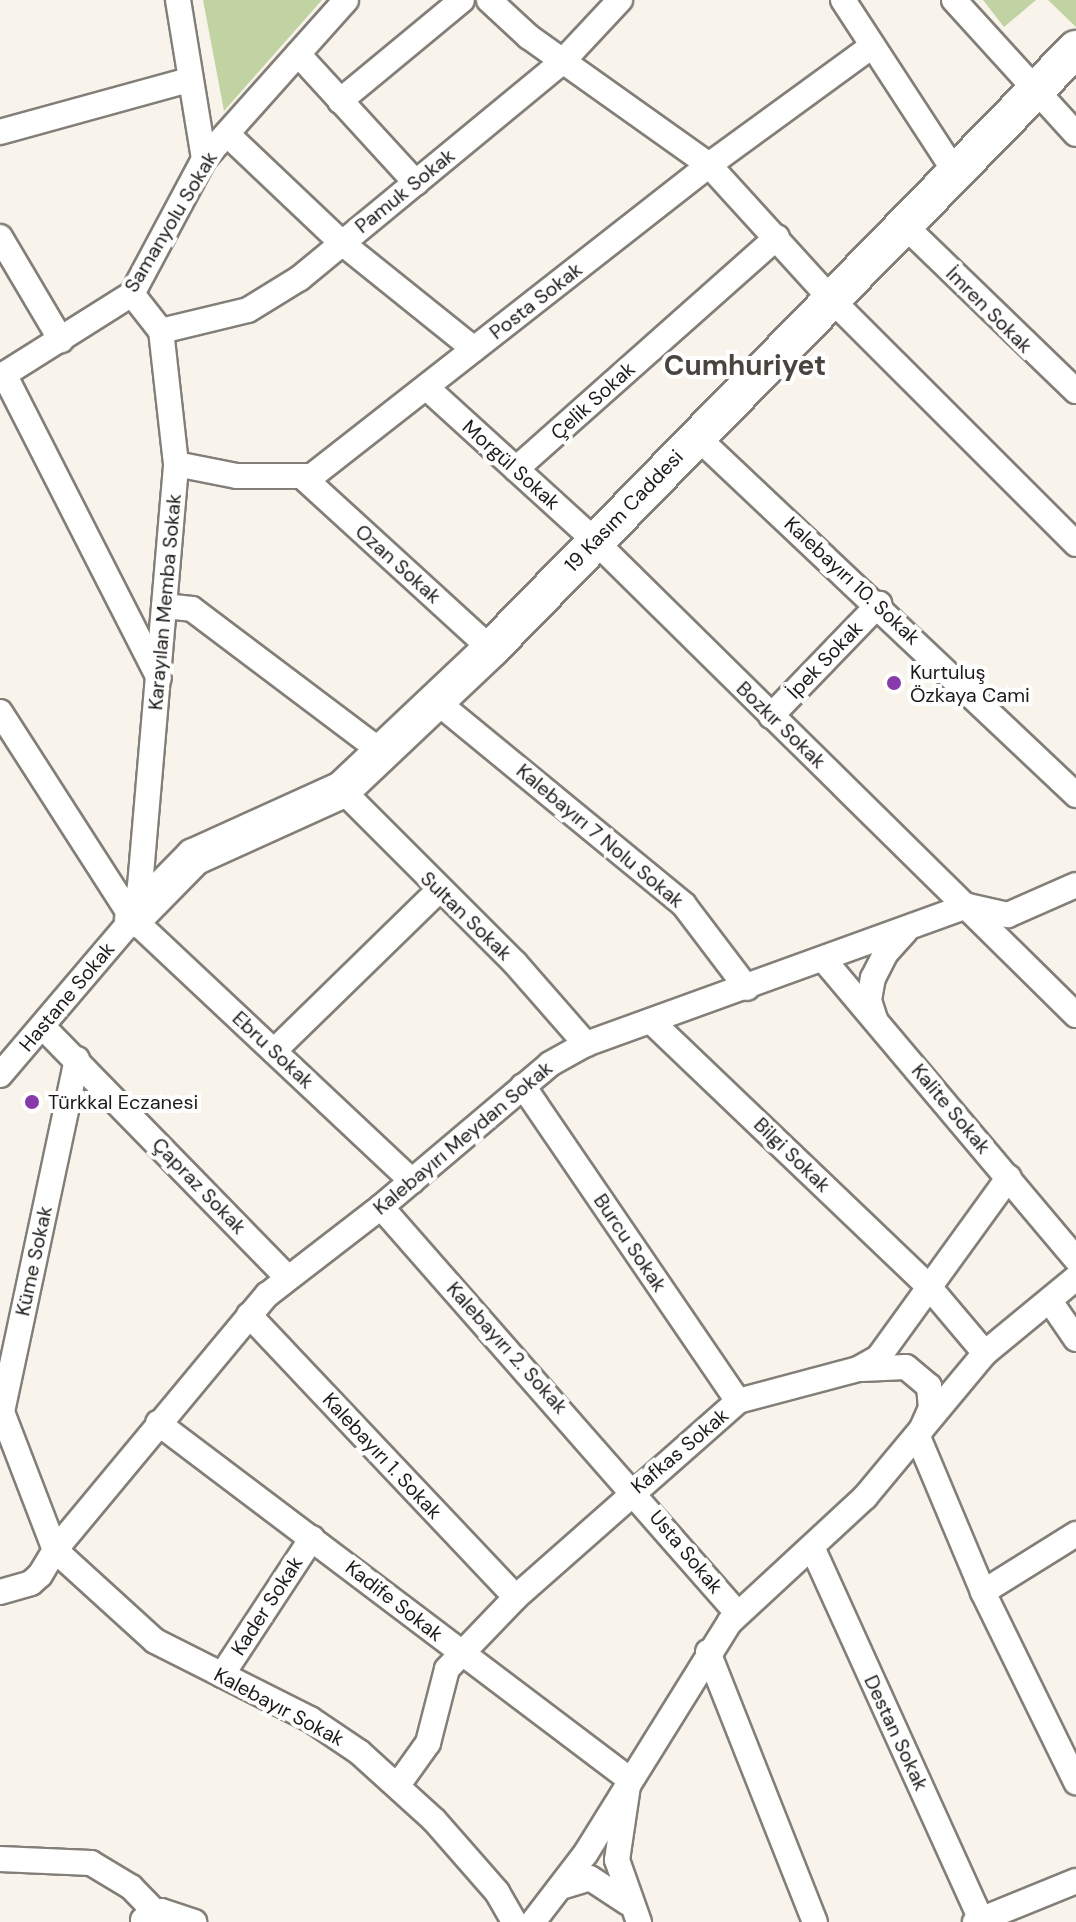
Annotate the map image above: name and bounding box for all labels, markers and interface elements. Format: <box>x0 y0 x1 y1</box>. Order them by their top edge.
street label: Pamuk Sokak <box>350 144 460 238</box>
street label: Samanyolu Sokak <box>119 147 223 297</box>
street label: Posta Sokak <box>485 257 587 345</box>
street label: İmren Sokak <box>941 262 1037 358</box>
district label: Cumhuriyet <box>664 349 826 383</box>
street label: Çelik Sokak <box>546 357 640 445</box>
street label: Morgül Sokak <box>457 415 565 515</box>
street label: 19 Kasım Caddesi <box>560 445 688 577</box>
street label: Karayılan Memba Sokak <box>144 493 186 711</box>
street label: Kalebayırı 10. Sokak <box>779 512 925 650</box>
street label: Ozan Sokak <box>350 519 446 609</box>
street label: İpek Sokak <box>782 616 868 704</box>
place label: Kurtuluş Özkaya Cami <box>910 660 1030 707</box>
marker: Kurtuluş Özkaya Cami <box>885 674 903 692</box>
street label: Bozkır Sokak <box>731 677 831 773</box>
street label: Kalebayırı 7 Nolu Sokak <box>511 759 689 913</box>
street label: Sultan Sokak <box>415 867 517 965</box>
street label: Hastane Sokak <box>14 937 120 1057</box>
street label: Ebru Sokak <box>227 1006 319 1094</box>
street label: Kalebayırı Meydan Sokak <box>369 1056 557 1220</box>
street label: Kalite Sokak <box>906 1059 996 1159</box>
place label: Türkkal Eczanesi <box>48 1090 198 1114</box>
marker: Türkkal Eczanesi <box>23 1093 41 1111</box>
street label: Bilgi Sokak <box>749 1113 835 1197</box>
street label: Çapraz Sokak <box>147 1133 251 1239</box>
street label: Burcu Sokak <box>588 1189 672 1297</box>
street label: Küme Sokak <box>11 1204 57 1318</box>
street label: Kalebayırı 2. Sokak <box>442 1277 572 1419</box>
street label: Kalebayırı 1. Sokak <box>317 1388 447 1524</box>
street label: Kafkas Sokak <box>626 1403 734 1499</box>
street label: Usta Sokak <box>644 1506 728 1598</box>
street label: Kader Sokak <box>226 1552 308 1660</box>
street label: Kadife Sokak <box>341 1556 447 1646</box>
street label: Kalebayır Sokak <box>210 1663 348 1751</box>
street label: Destan Sokak <box>859 1671 933 1795</box>

